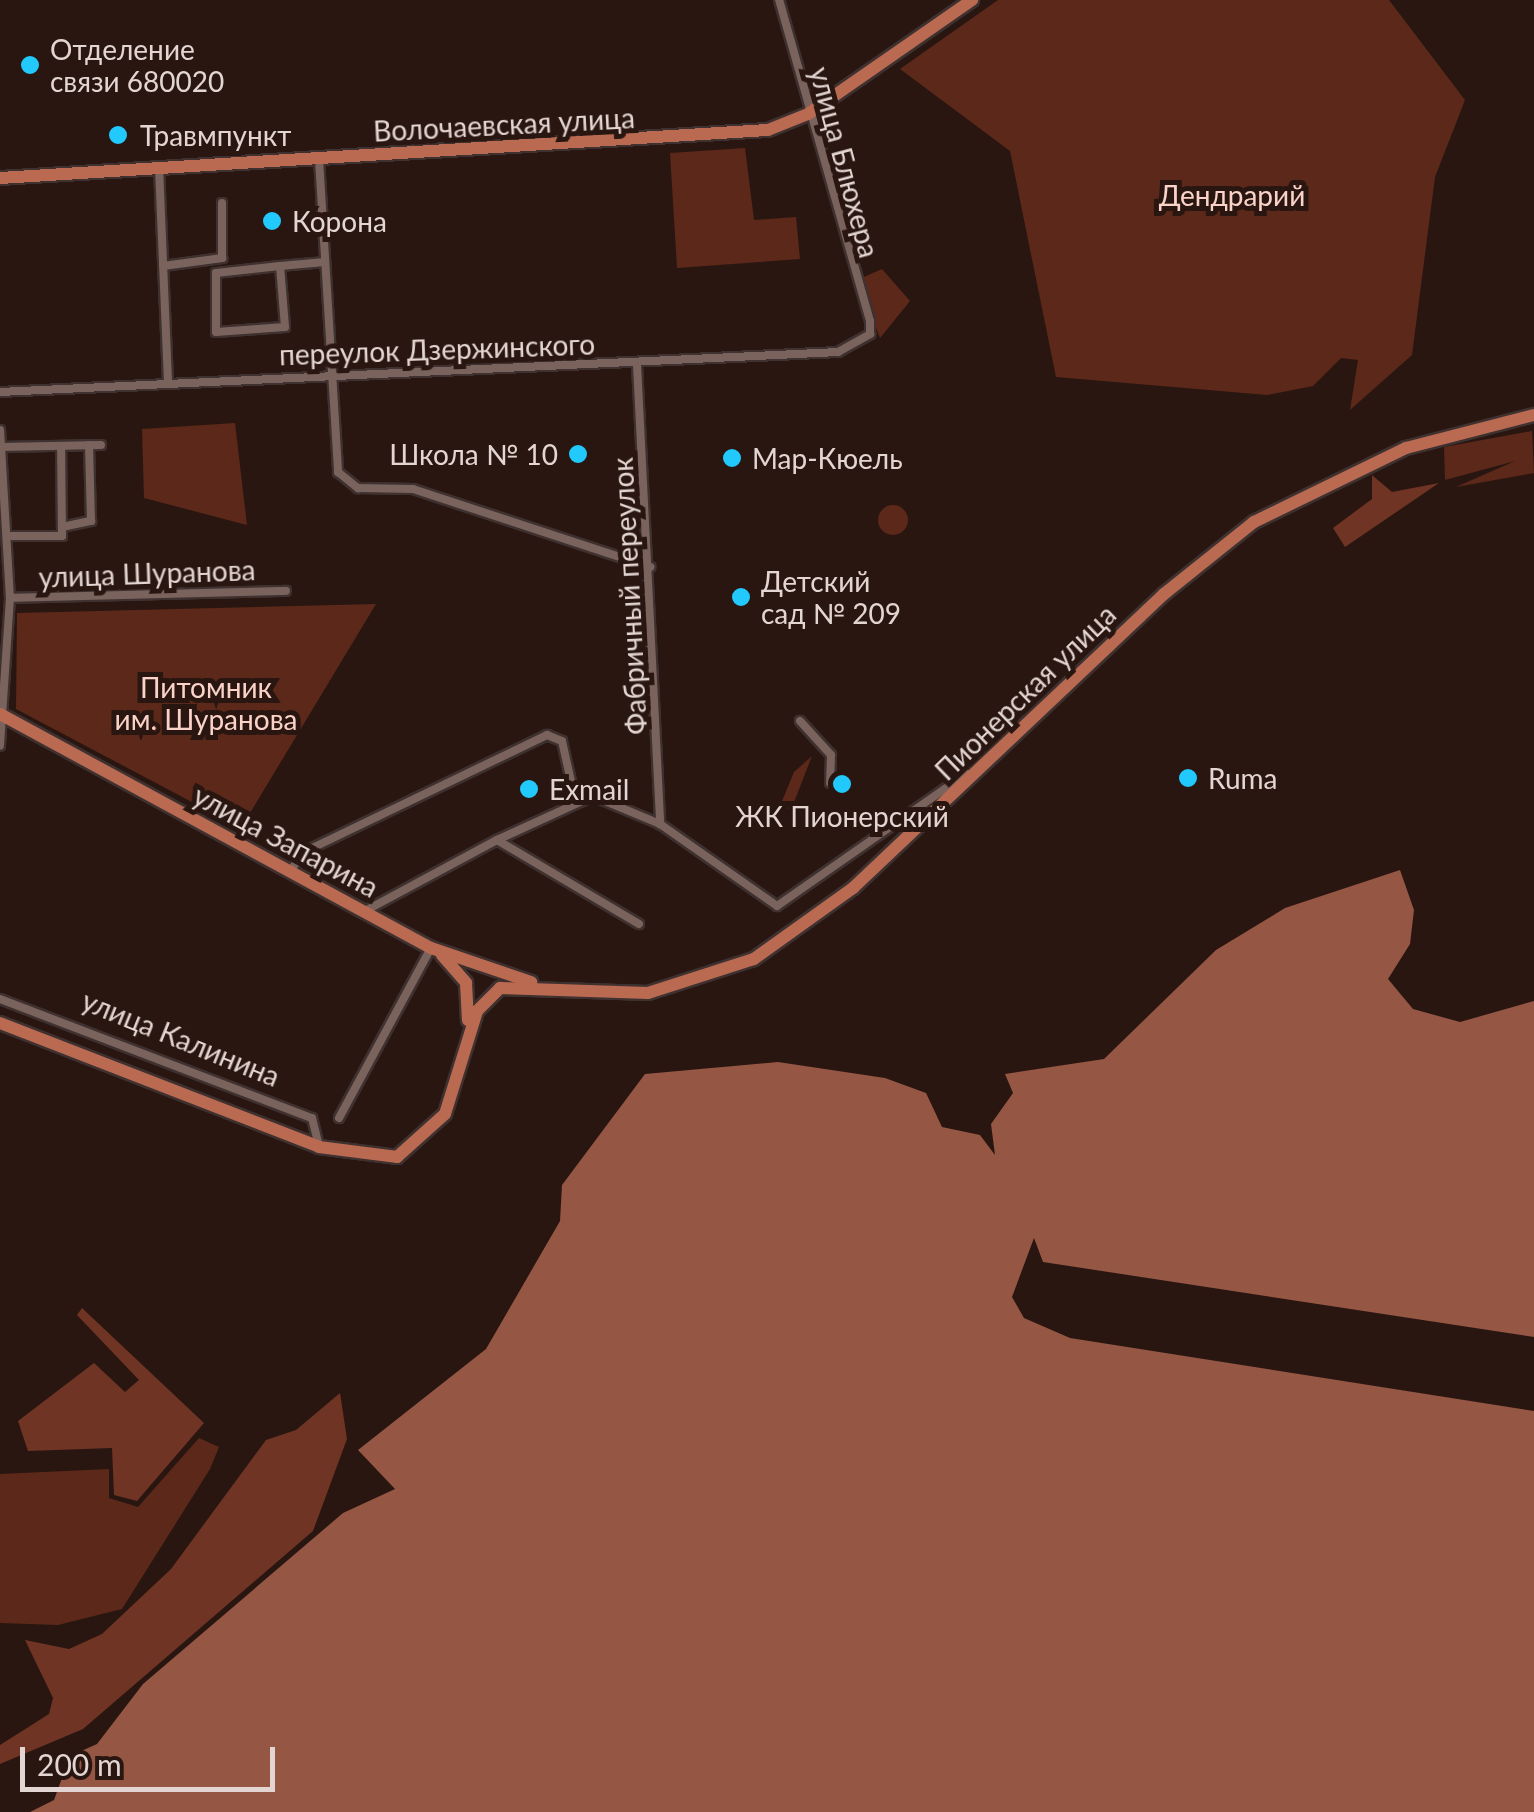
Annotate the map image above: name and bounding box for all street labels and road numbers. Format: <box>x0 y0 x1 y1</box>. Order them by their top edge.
street label: улица Блюхера <box>803 63 887 261</box>
street label: Волочаевская улица <box>372 100 636 148</box>
street label: переулок Дзержинского <box>278 327 596 371</box>
street label: Фабричный переулок <box>605 456 653 736</box>
street label: улица Шуранова <box>38 552 256 594</box>
street label: Пионерская улица <box>928 597 1122 787</box>
street label: улица Запарина <box>188 778 384 904</box>
street label: улица Калинина <box>77 983 285 1093</box>

